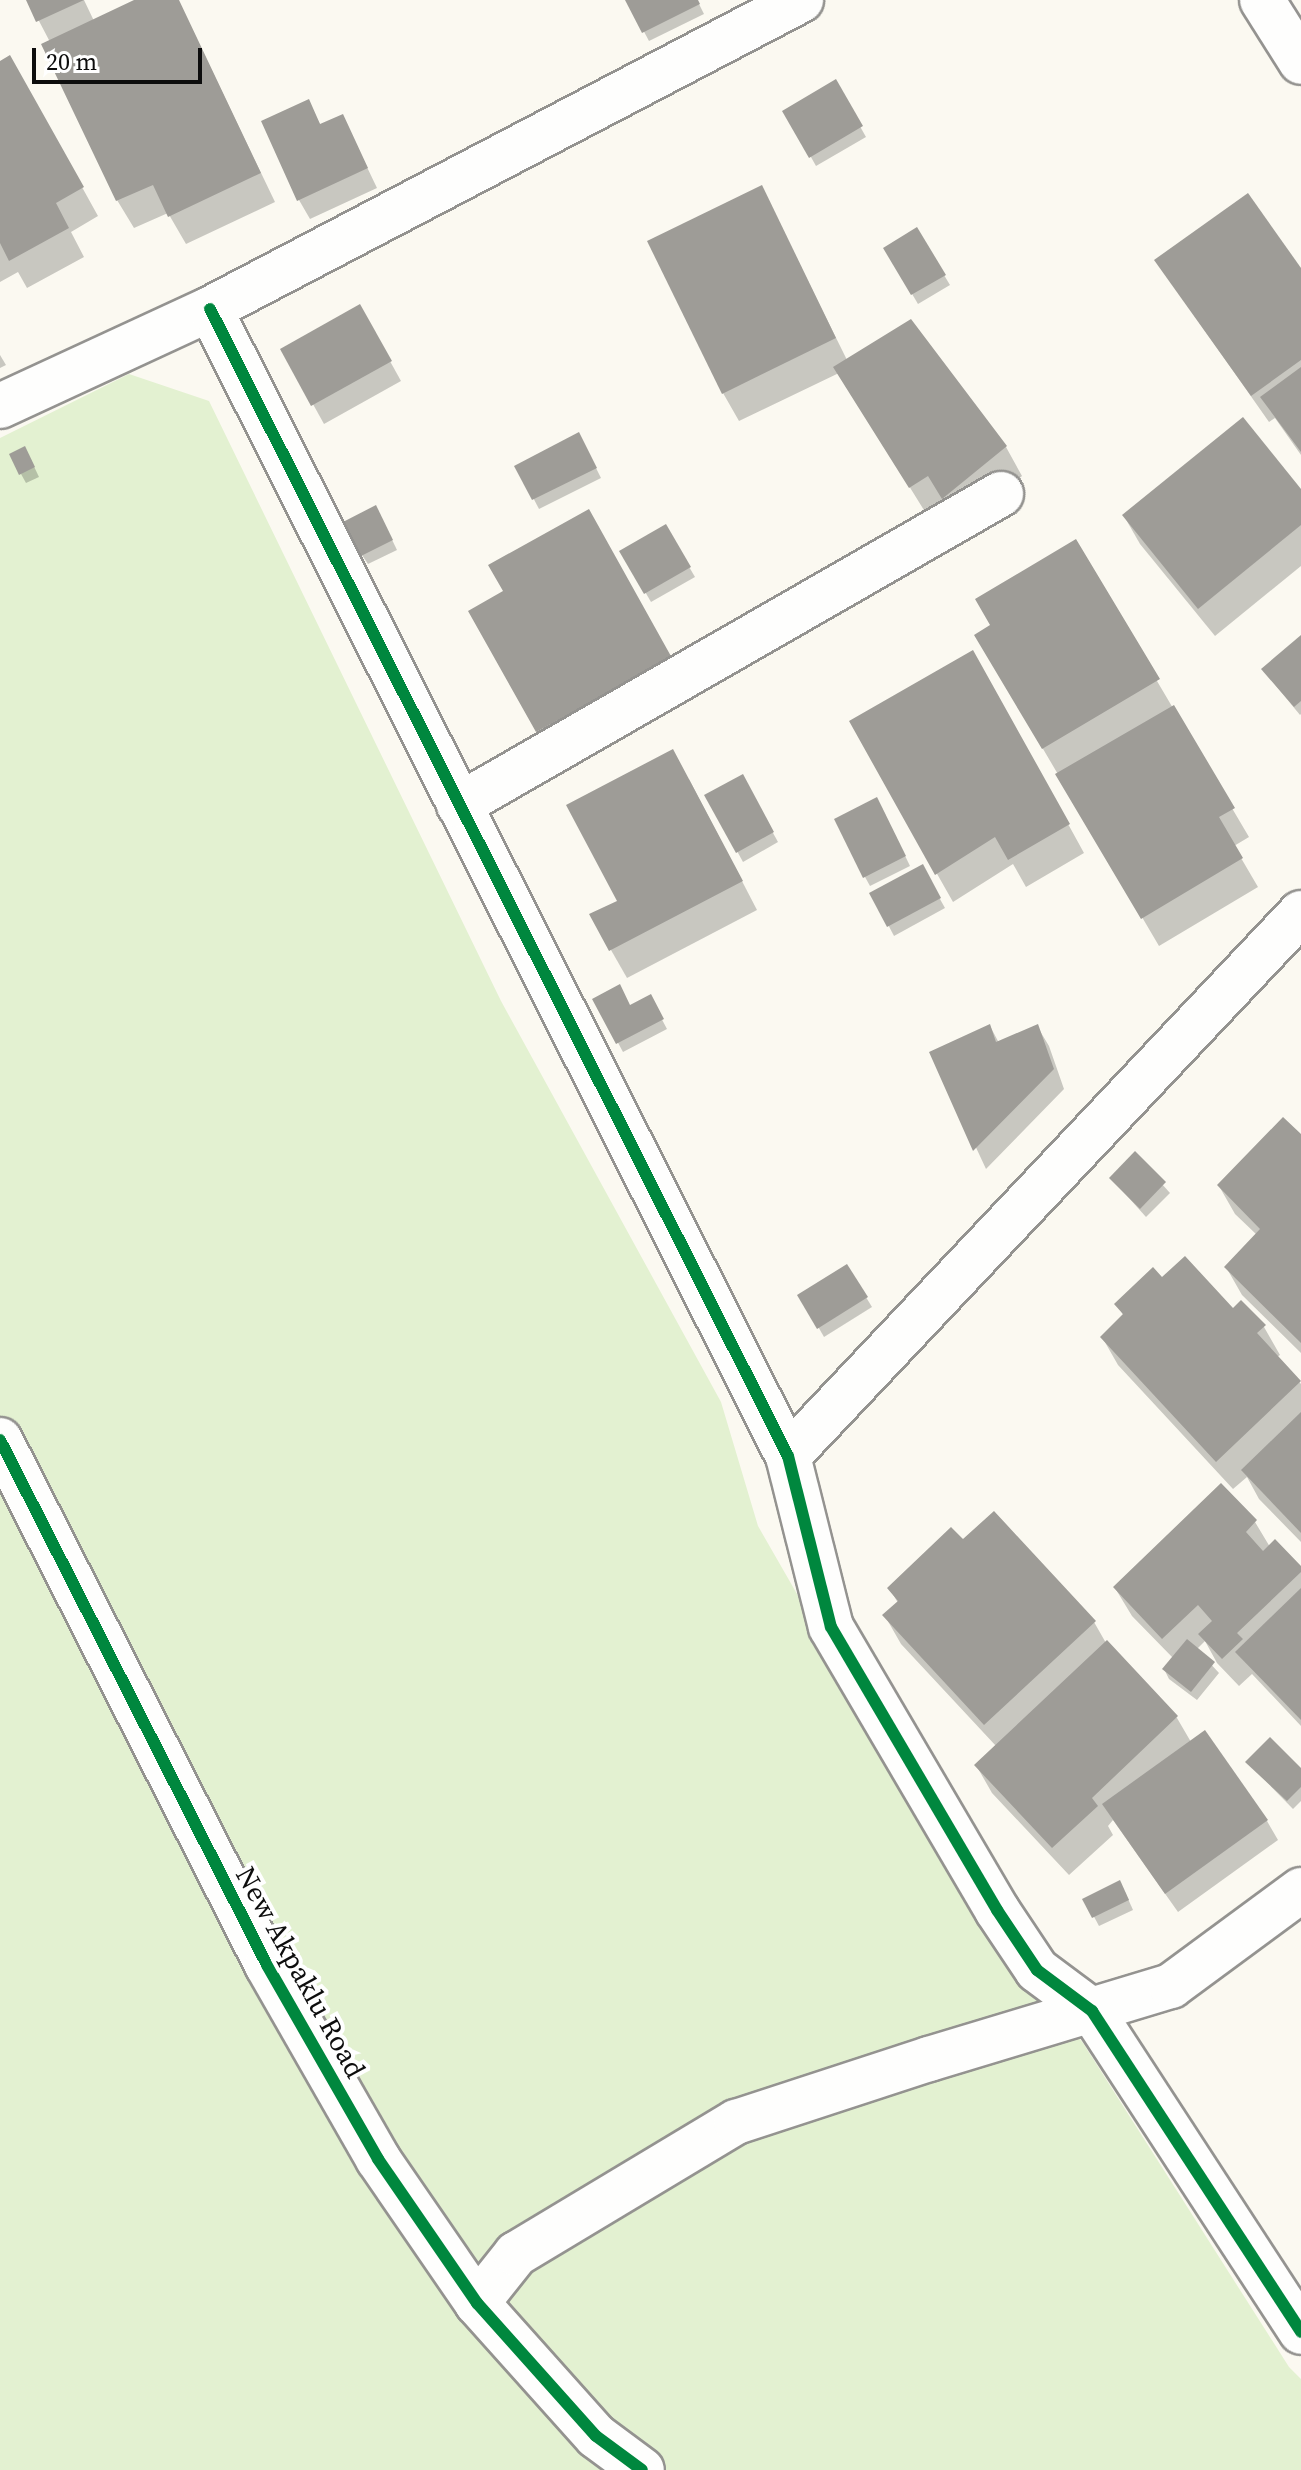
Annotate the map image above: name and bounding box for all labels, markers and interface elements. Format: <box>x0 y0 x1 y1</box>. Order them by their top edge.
scale bar <box>36 32 206 82</box>
text: 20 m <box>46 45 97 78</box>
street label: New Akpaklu Road <box>229 1861 373 2083</box>

